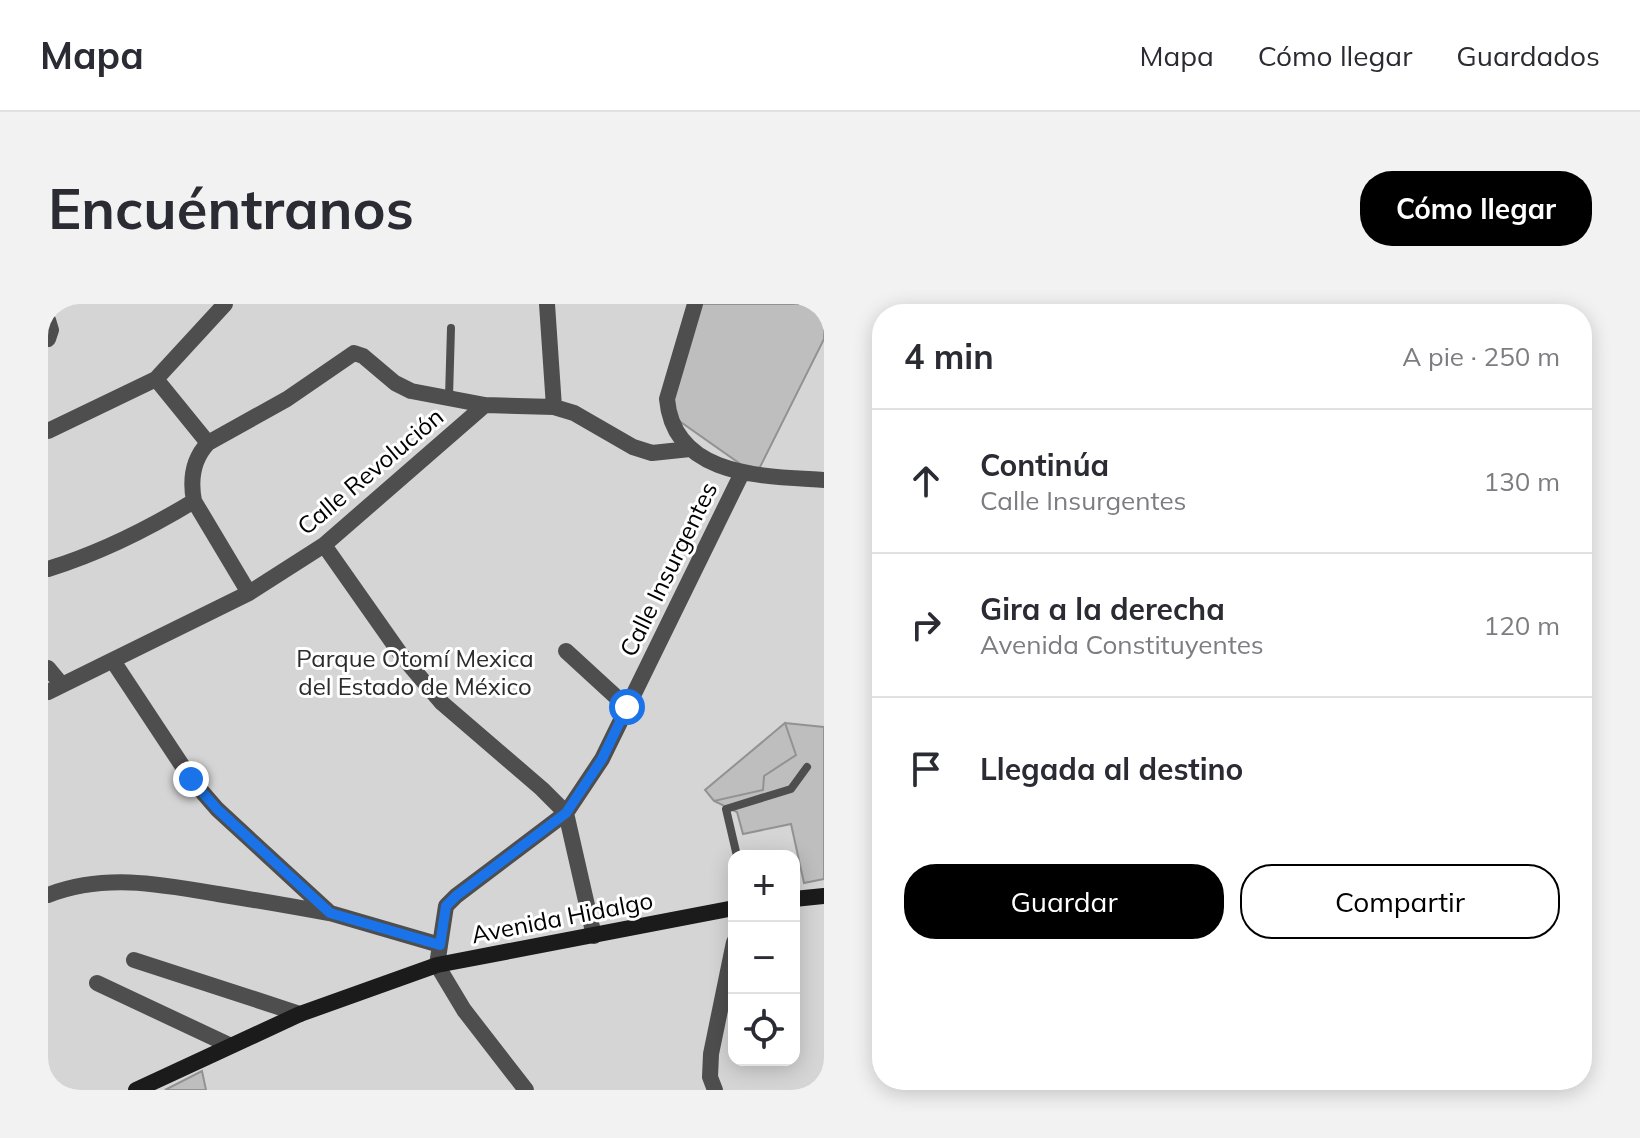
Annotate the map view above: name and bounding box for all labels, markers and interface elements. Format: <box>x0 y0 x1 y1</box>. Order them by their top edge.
text: Mapa <box>40 31 144 79</box>
text: Mapa <box>1139 38 1214 73</box>
text: Cómo llegar <box>1258 38 1412 73</box>
text: Guardados <box>1456 38 1600 73</box>
button: Cómo llegar <box>1360 171 1592 246</box>
text: Encuéntranos <box>48 173 414 243</box>
text: 4 min <box>904 335 994 378</box>
text: A pie · 250 m <box>1402 340 1560 373</box>
street label: Calle Revolución <box>291 401 449 541</box>
text: Continúa <box>980 446 1109 484</box>
icon: ahead <box>904 459 948 503</box>
text: 130 m <box>1484 465 1560 498</box>
street label: Calle Insurgentes <box>613 477 723 661</box>
text: Calle Insurgentes <box>980 484 1186 517</box>
text: Gira a la derecha <box>980 590 1225 628</box>
icon: right <box>904 603 948 647</box>
text: 120 m <box>1484 609 1560 642</box>
text: Avenida Constituyentes <box>980 628 1264 661</box>
park label: Parque Otomí Mexica del Estado de México <box>296 643 534 701</box>
route start <box>609 689 645 725</box>
icon: arrive <box>904 747 948 791</box>
text: Llegada al destino <box>980 750 1243 788</box>
route end <box>173 761 209 797</box>
map controls <box>728 850 800 1066</box>
button: + <box>728 850 800 922</box>
button: Guardar <box>904 864 1224 939</box>
button: Compartir <box>1240 864 1560 939</box>
street label: Avenida Hidalgo <box>469 885 655 949</box>
button: − <box>728 922 800 994</box>
button: locate <box>728 994 800 1066</box>

